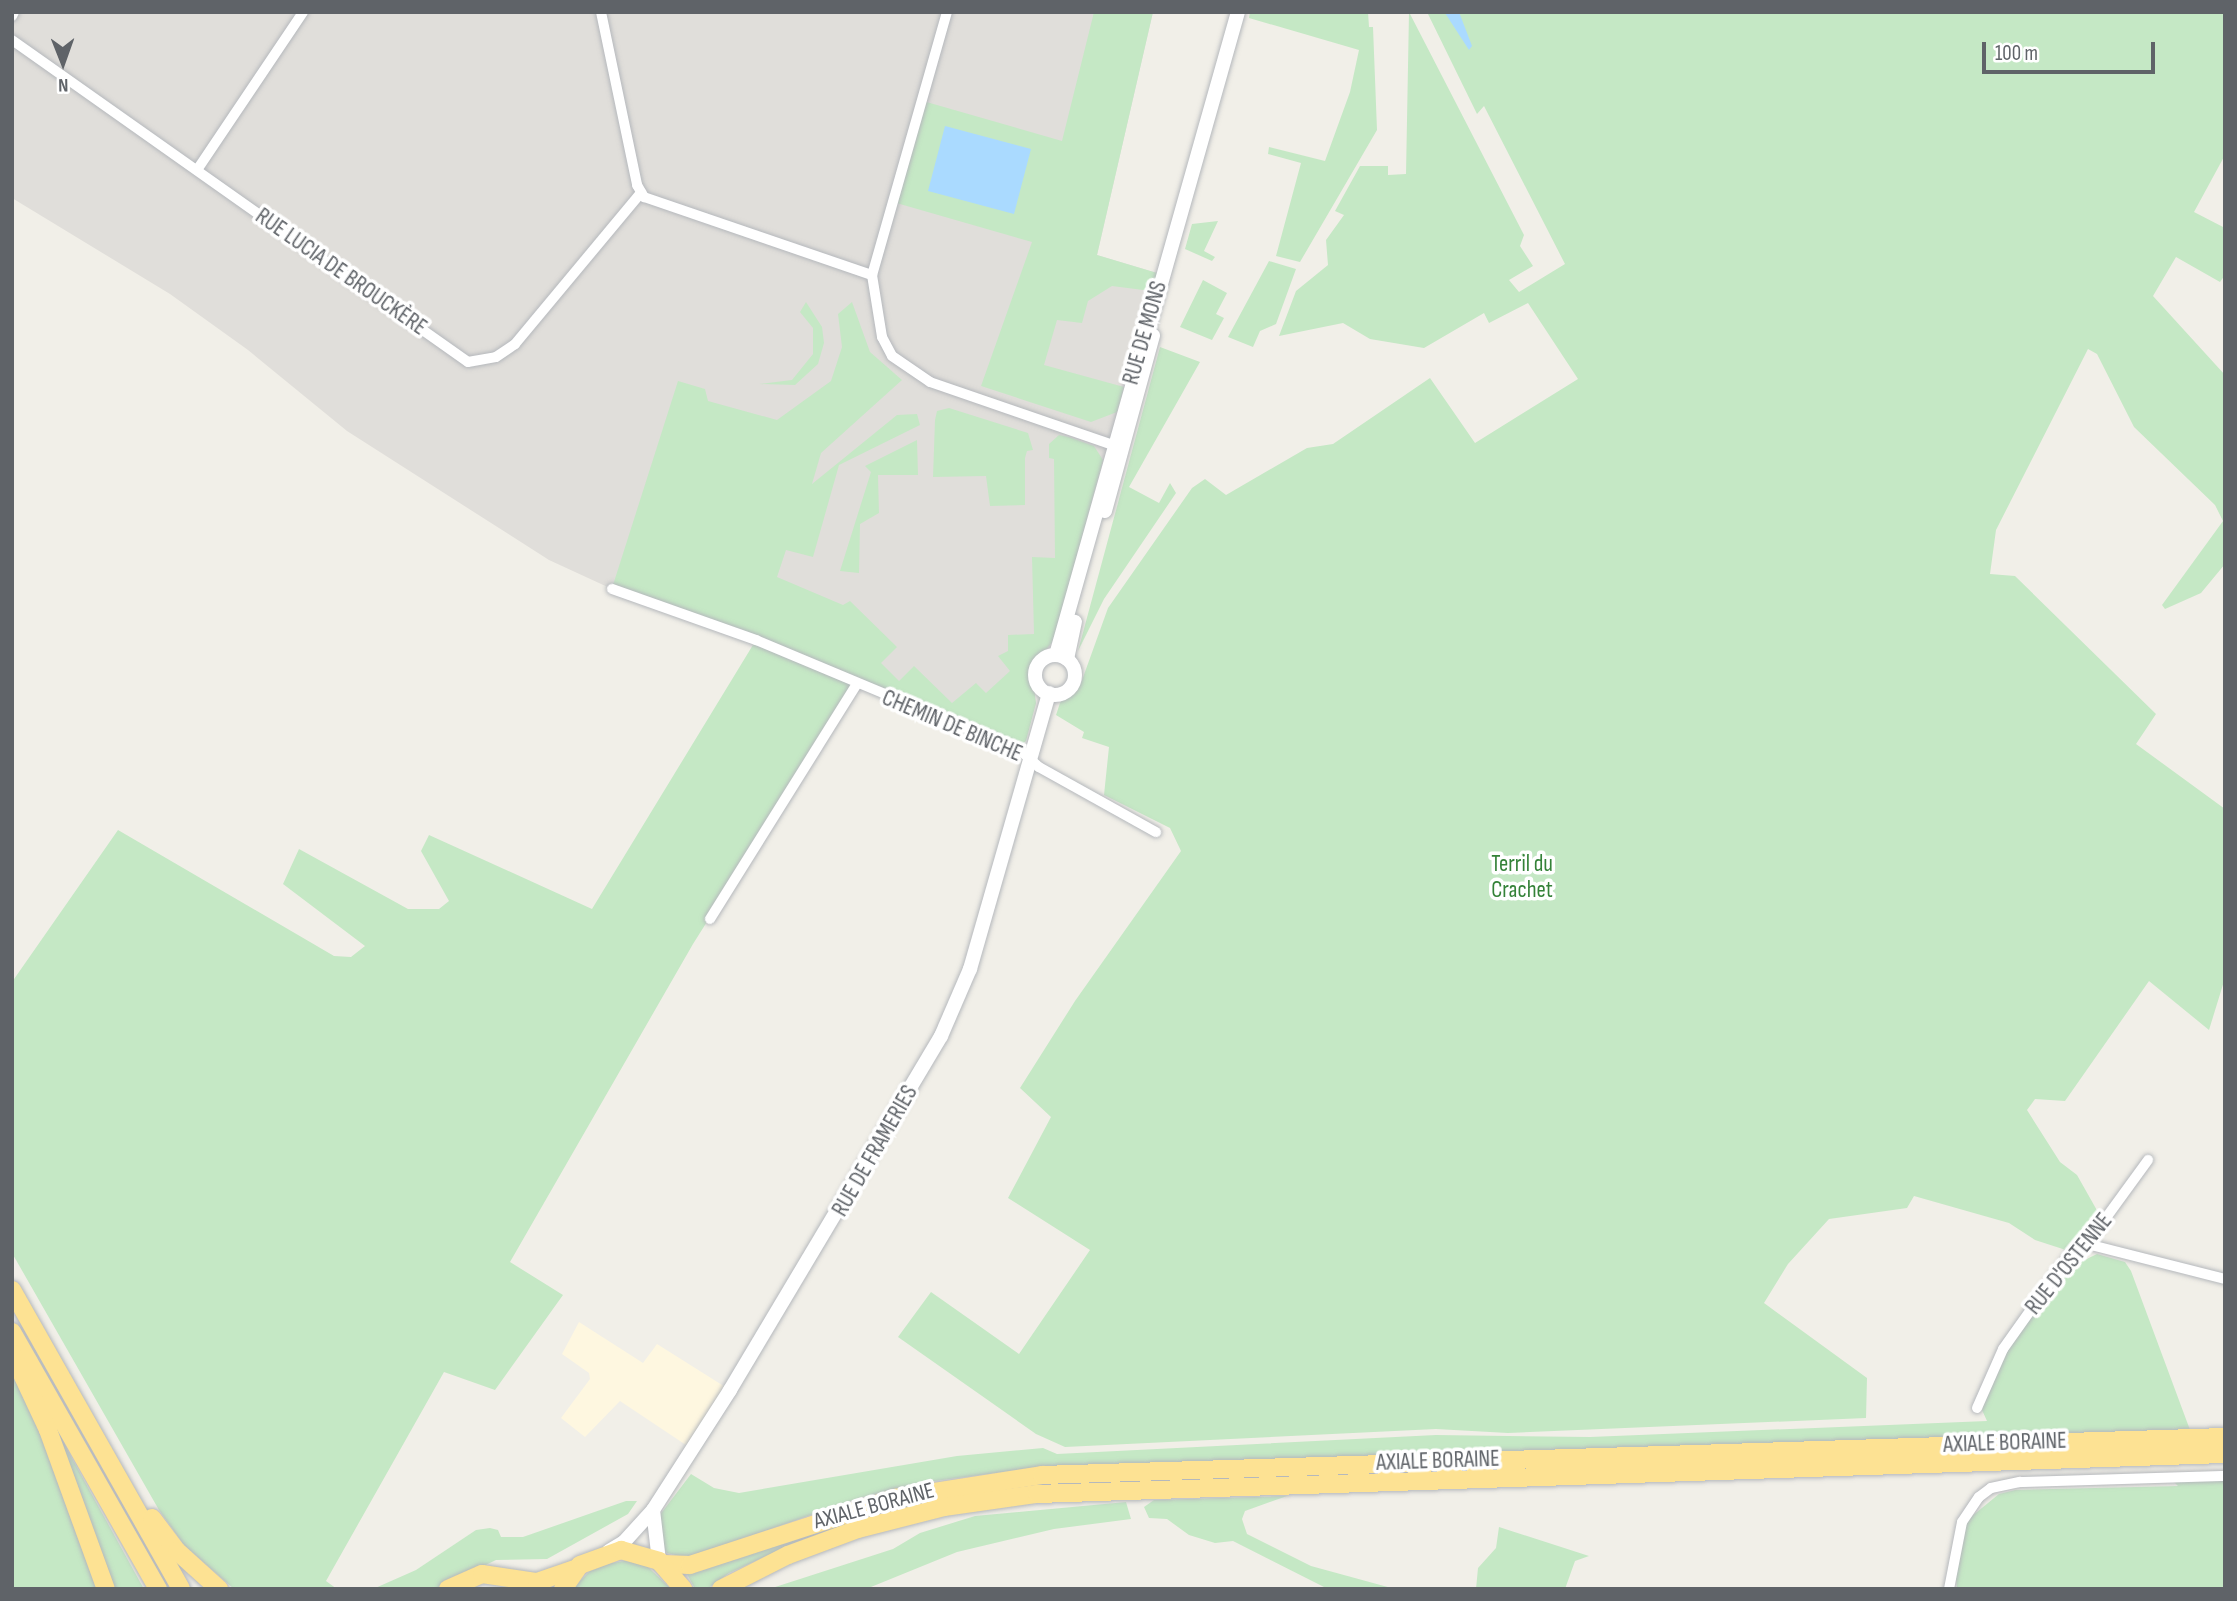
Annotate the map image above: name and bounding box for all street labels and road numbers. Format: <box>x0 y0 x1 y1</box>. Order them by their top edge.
street label: RUE LUCIA DE BROUCKÈRE <box>250 203 432 341</box>
street label: RUE DE MONS <box>1117 278 1173 388</box>
street label: CHEMIN DE BINCHE <box>878 684 1026 768</box>
street label: RUE DE FRAMERIES <box>826 1081 924 1221</box>
street label: RUE D'OSTENNE <box>2020 1208 2118 1320</box>
street label: AXIALE BORAINE <box>1943 1427 2067 1459</box>
street label: AXIALE BORAINE <box>1376 1445 1500 1477</box>
street label: AXIALE BORAINE <box>811 1477 937 1535</box>

